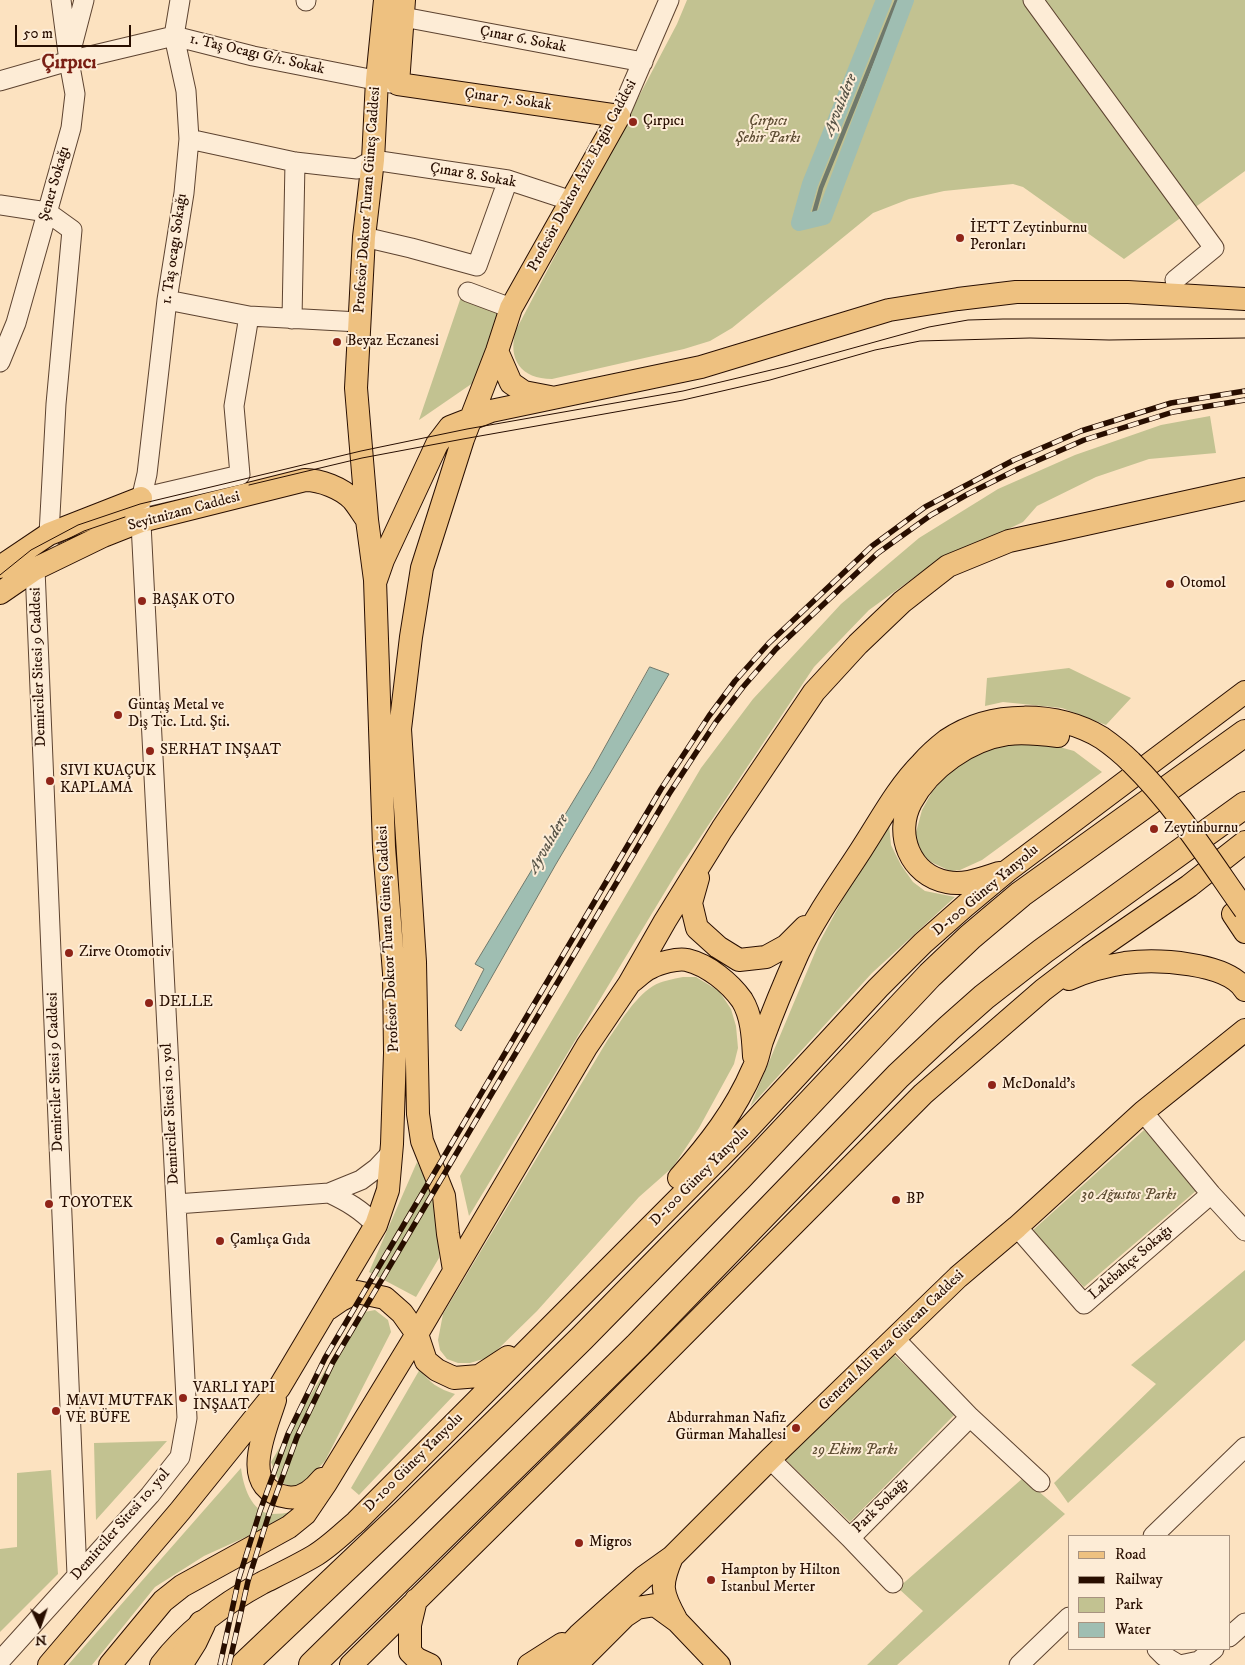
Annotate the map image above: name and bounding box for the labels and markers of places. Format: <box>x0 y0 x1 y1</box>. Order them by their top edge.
place label: Çırpıcı <box>643 113 684 131</box>
marker: Çırpıcı <box>627 116 639 128</box>
place label: İETT Zeytinburnu Peronları <box>970 220 1087 255</box>
marker: İETT Zeytinburnu Peronları <box>954 232 966 244</box>
place label: Beyaz Eczanesi <box>347 333 439 351</box>
marker: Beyaz Eczanesi <box>331 336 343 348</box>
place label: Otomol <box>1180 575 1226 593</box>
marker: Otomol <box>1164 578 1176 590</box>
place label: BAŞAK OTO <box>152 592 235 610</box>
marker: BAŞAK OTO <box>136 595 148 607</box>
place label: Güntaş Metal ve Dış Tic. Ltd. Şti. <box>128 697 230 732</box>
marker: Güntaş Metal ve Dış Tic. Ltd. Şti. <box>112 709 124 721</box>
place label: SERHAT INŞAAT <box>160 742 281 760</box>
marker: SERHAT INŞAAT <box>144 745 156 757</box>
place label: SIVI KUAÇUK KAPLAMA <box>60 763 156 798</box>
marker: SIVI KUAÇUK KAPLAMA <box>44 775 56 787</box>
place label: Zeytinburnu <box>1164 820 1238 838</box>
marker: Zeytinburnu <box>1148 823 1160 835</box>
place label: Zirve Otomotiv <box>79 944 171 962</box>
marker: Zirve Otomotiv <box>63 947 75 959</box>
place label: DELLE <box>159 994 213 1012</box>
marker: DELLE <box>143 997 155 1009</box>
place label: McDonald's <box>1002 1076 1075 1094</box>
marker: McDonald's <box>986 1079 998 1091</box>
place label: BP <box>906 1191 924 1209</box>
marker: BP <box>890 1194 902 1206</box>
place label: TOYOTEK <box>59 1195 133 1213</box>
marker: TOYOTEK <box>43 1198 55 1210</box>
place label: Çamlıça Gıda <box>230 1232 310 1250</box>
marker: Çamlıça Gıda <box>214 1235 226 1247</box>
place label: VARLI YAPI INŞAAT <box>193 1380 275 1415</box>
marker: VARLI YAPI INŞAAT <box>177 1392 189 1404</box>
place label: MAVI MUTFAK VE BÜFE <box>66 1393 173 1428</box>
marker: MAVI MUTFAK VE BÜFE <box>50 1405 62 1417</box>
place label: Abdurrahman Nafiz Gürman Mahallesi <box>667 1410 786 1445</box>
marker: Abdurrahman Nafiz Gürman Mahallesi <box>790 1422 802 1434</box>
place label: Migros <box>589 1534 632 1552</box>
marker: Migros <box>573 1537 585 1549</box>
place label: Hampton by Hilton Istanbul Merter <box>721 1562 840 1597</box>
marker: Hampton by Hilton Istanbul Merter <box>705 1574 717 1586</box>

